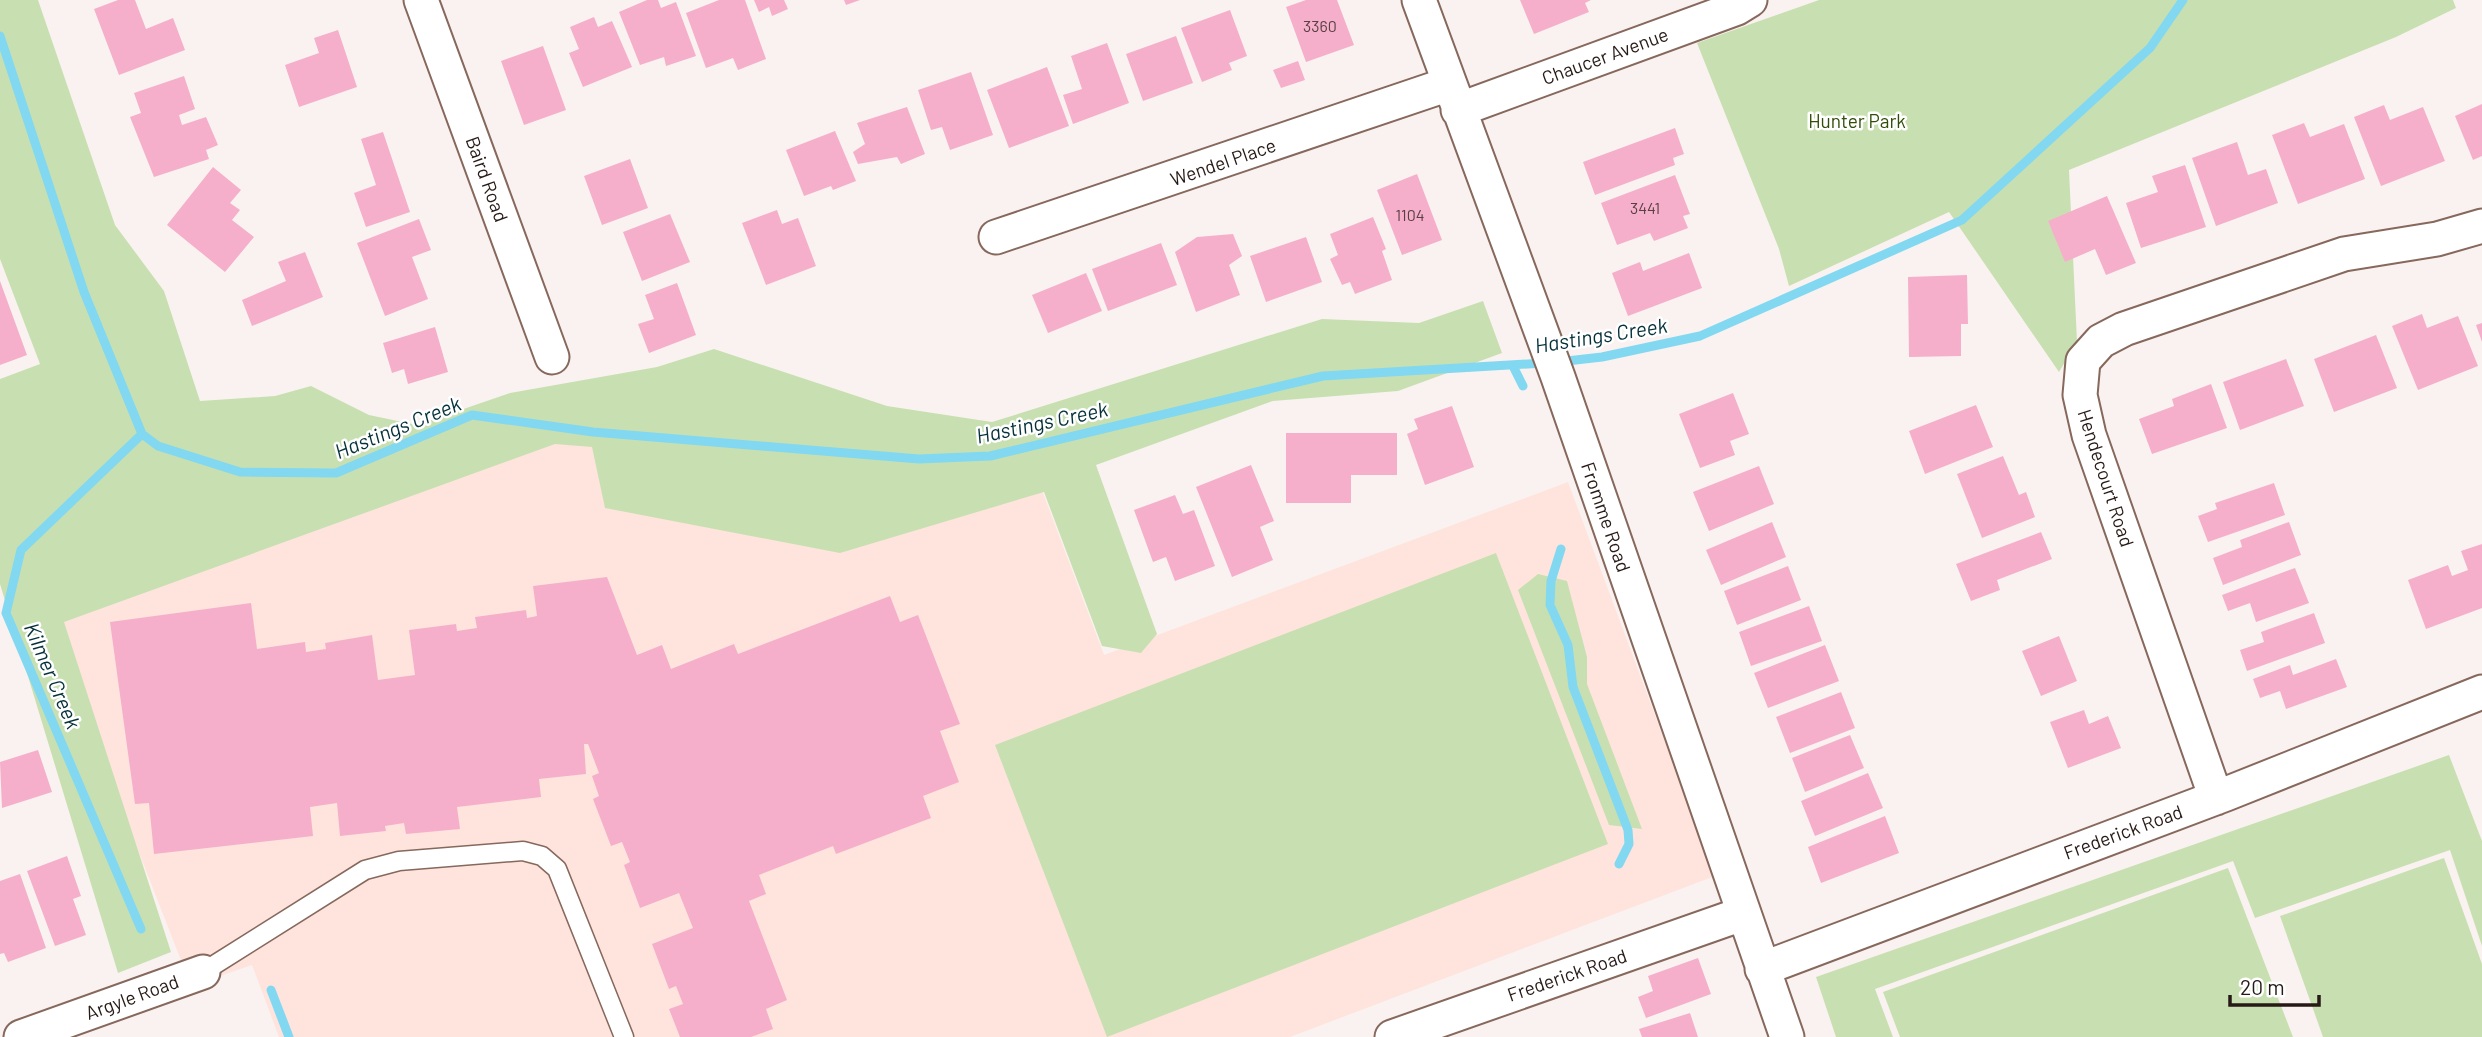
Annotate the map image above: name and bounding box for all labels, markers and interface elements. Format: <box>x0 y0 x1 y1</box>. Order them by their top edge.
house number: 3360 <box>1303 16 1337 35</box>
street label: Chaucer Avenue <box>1539 22 1671 89</box>
park label: Hunter Park <box>1808 109 1906 132</box>
street label: Baird Road <box>461 133 514 225</box>
street label: Wendel Place <box>1167 133 1279 190</box>
house number: 3441 <box>1630 198 1660 217</box>
house number: 1104 <box>1395 205 1425 224</box>
water label: Hastings Creek <box>1533 312 1670 357</box>
water label: Hastings Creek <box>331 390 465 463</box>
water label: Hastings Creek <box>974 395 1111 448</box>
street label: Hendecourt Road <box>2073 406 2140 550</box>
street label: Fromme Road <box>1577 459 1636 575</box>
water label: Kilmer Creek <box>20 619 87 733</box>
street label: Frederick Road <box>2060 799 2185 864</box>
street label: Frederick Road <box>1504 943 1630 1006</box>
scale bar <box>2230 964 2319 1008</box>
street label: Argyle Road <box>82 969 182 1024</box>
text: 20 m <box>2240 974 2285 999</box>

